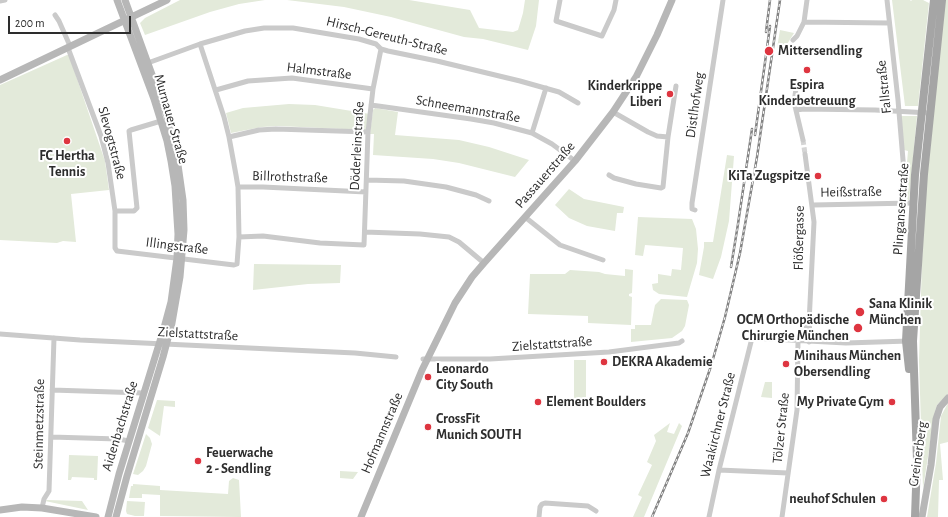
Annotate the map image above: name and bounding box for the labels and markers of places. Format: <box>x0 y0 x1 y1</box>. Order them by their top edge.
place label: Mittersendling <box>778 43 862 59</box>
marker: Mittersendling <box>763 45 775 57</box>
marker: Espira Kinderbetreuung <box>802 65 812 75</box>
place label: Espira Kinderbetreuung <box>758 77 856 110</box>
place label: Kinderkrippe Liberi <box>588 78 662 110</box>
marker: Kinderkrippe Liberi <box>665 89 675 99</box>
marker: FC Hertha Tennis <box>62 136 72 146</box>
place label: FC Hertha Tennis <box>39 148 95 180</box>
place label: KiTa Zugspitze <box>728 168 810 184</box>
marker: KiTa Zugspitze <box>813 171 823 181</box>
place label: Sana Klinik München <box>869 296 932 328</box>
marker: Sana Klinik München <box>854 306 866 318</box>
place label: OCM Orthopädische Chirurgie München <box>737 312 849 344</box>
marker: OCM Orthopädische Chirurgie München <box>852 322 864 334</box>
place label: Minihaus München Obersendling <box>794 348 901 380</box>
place label: DEKRA Akademie <box>612 354 713 370</box>
marker: DEKRA Akademie <box>599 357 609 367</box>
marker: Minihaus München Obersendling <box>781 359 791 369</box>
place label: Leonardo City South <box>436 361 493 394</box>
marker: Leonardo City South <box>423 372 433 382</box>
place label: Element Boulders <box>546 394 646 410</box>
place label: My Private Gym <box>797 394 884 410</box>
marker: Element Boulders <box>533 397 543 407</box>
marker: My Private Gym <box>887 397 897 407</box>
place label: CrossFit Munich SOUTH <box>436 411 522 444</box>
marker: CrossFit Munich SOUTH <box>423 422 433 432</box>
place label: Feuerwache 2 - Sendling <box>206 445 273 478</box>
marker: Feuerwache 2 - Sendling <box>193 456 203 466</box>
place label: neuhof Schulen <box>789 491 876 507</box>
marker: neuhof Schulen <box>879 494 889 504</box>

